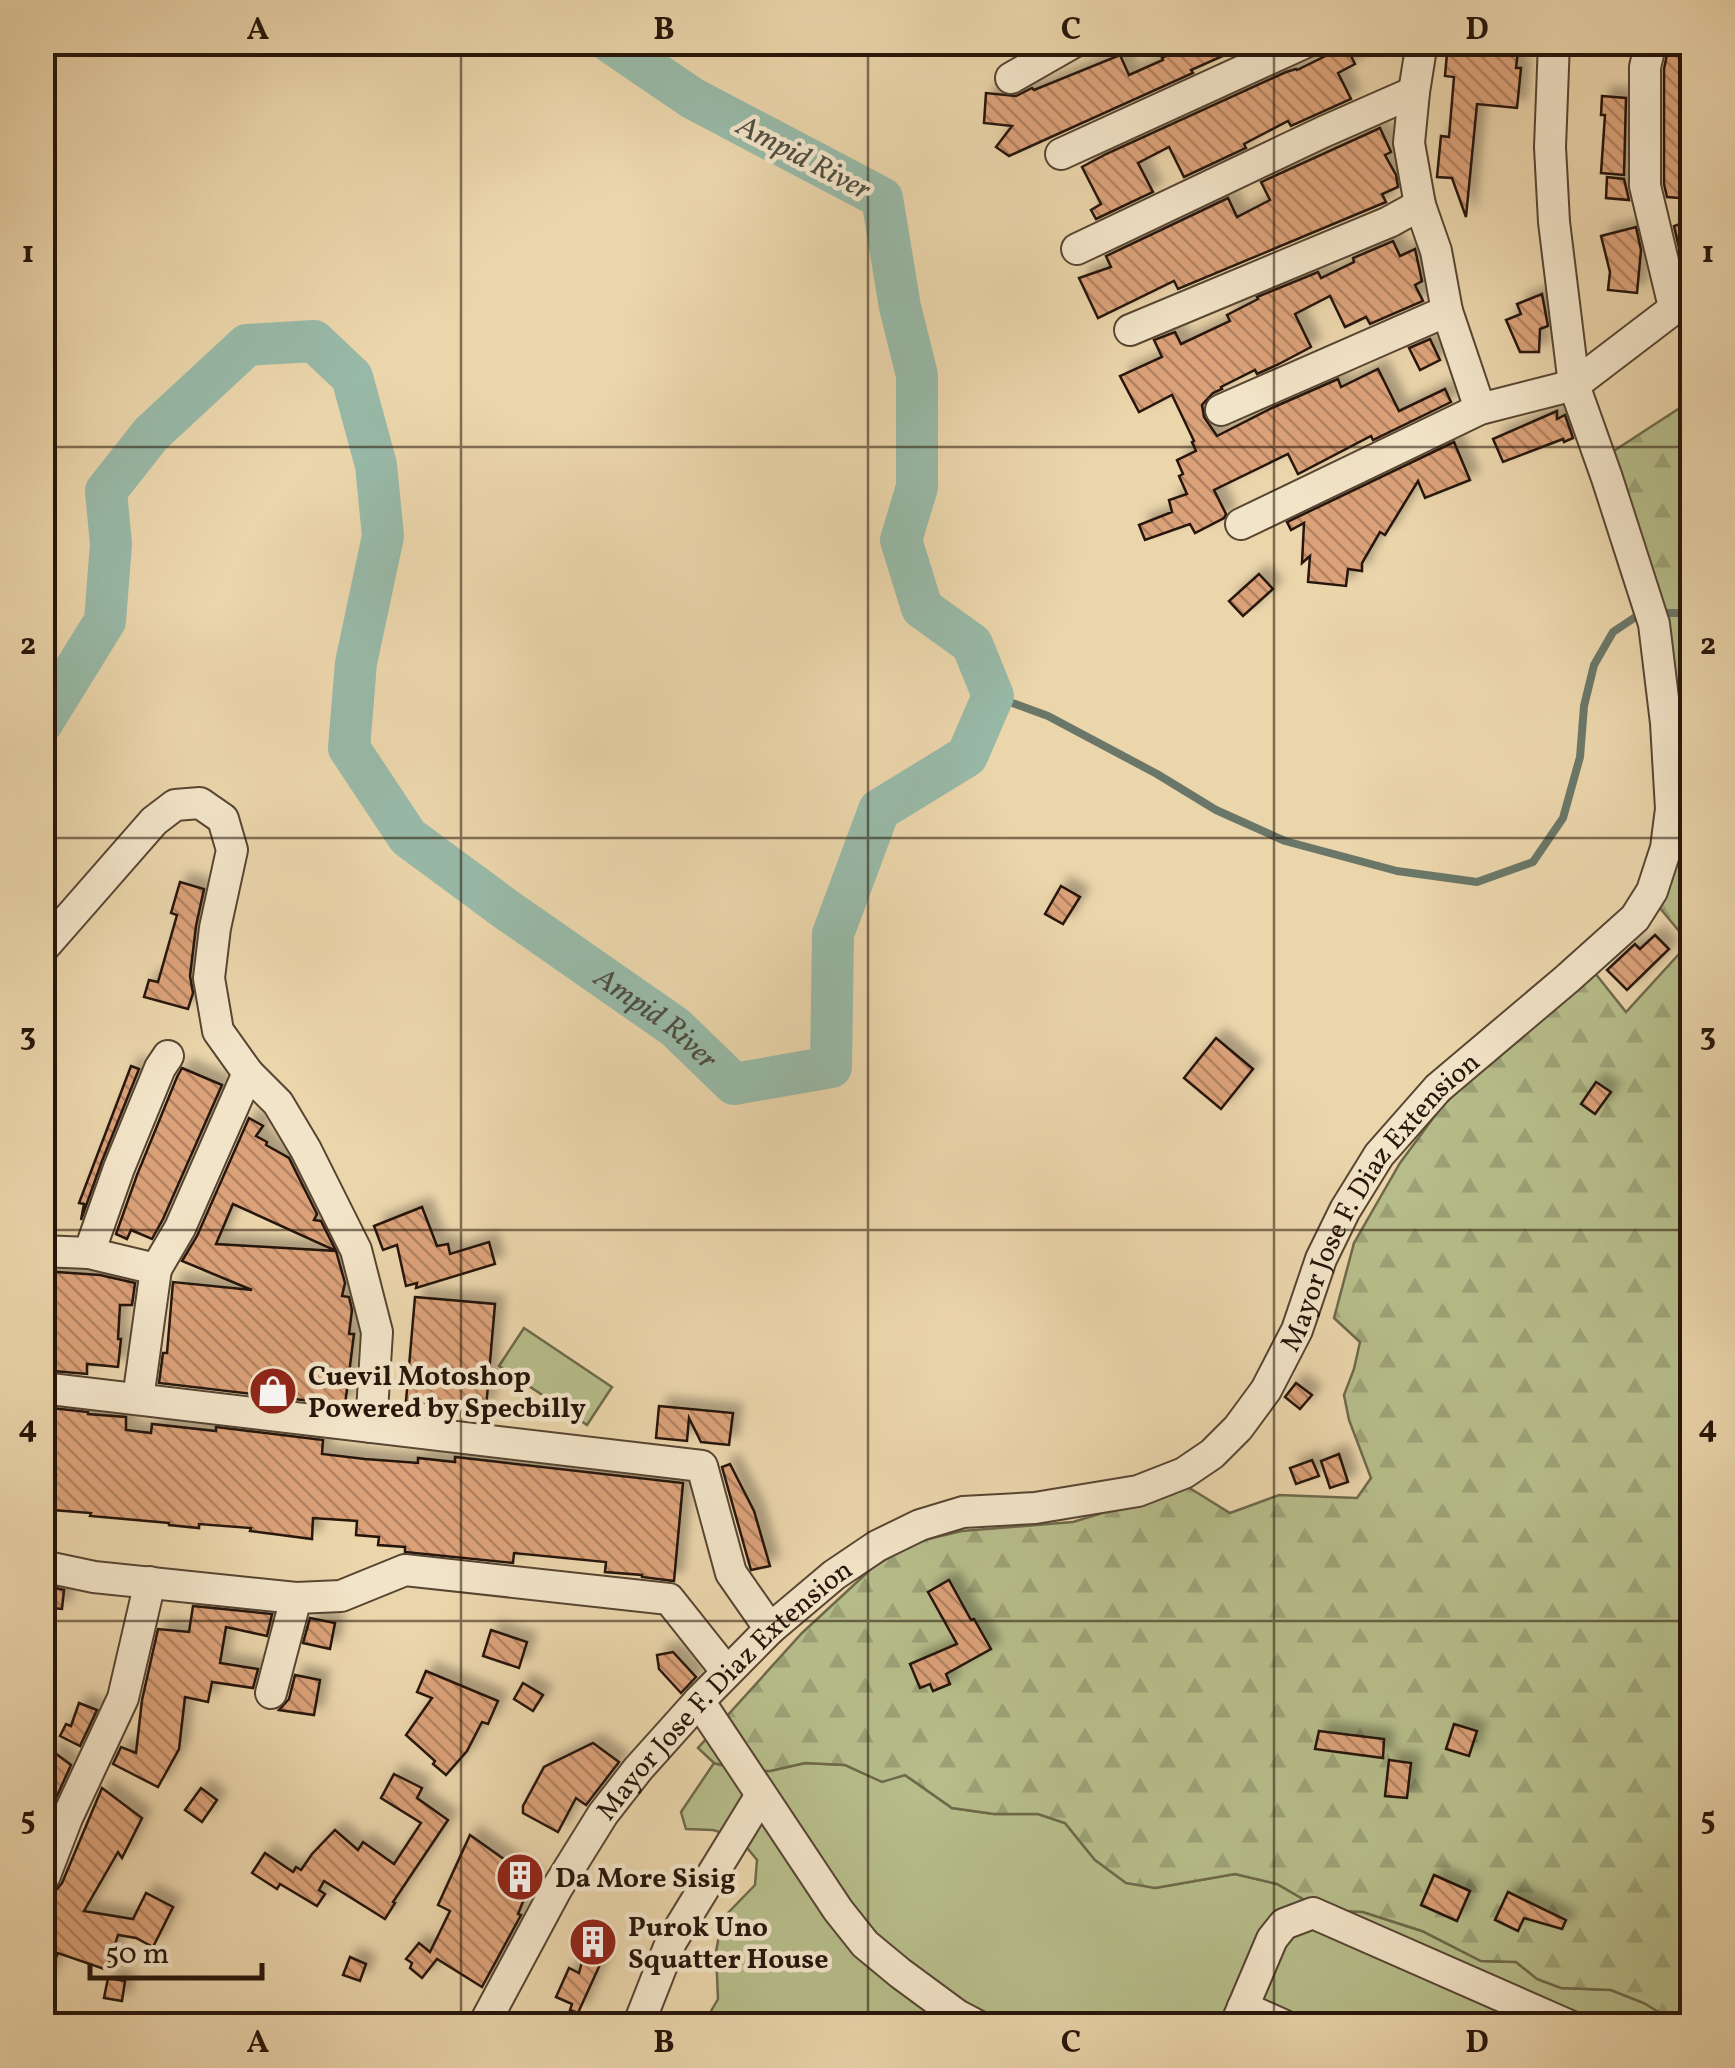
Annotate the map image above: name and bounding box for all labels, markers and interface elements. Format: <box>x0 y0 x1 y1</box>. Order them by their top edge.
text: A <box>247 9 270 53</box>
text: B <box>653 9 675 53</box>
text: C <box>1061 9 1081 53</box>
text: D <box>1465 9 1489 53</box>
water label: Ampid River <box>728 105 878 212</box>
text: 1 <box>22 232 34 276</box>
text: 1 <box>1702 232 1714 276</box>
text: 2 <box>20 624 36 668</box>
text: 2 <box>1700 624 1716 668</box>
water label: Ampid River <box>584 957 727 1081</box>
text: 3 <box>20 1015 36 1059</box>
text: 3 <box>1700 1015 1716 1059</box>
street label: Mayor Jose F. Diaz Extension <box>1272 1044 1489 1359</box>
place label: Cuevil Motoshop Powered by Specbilly <box>308 1358 586 1429</box>
shop icon: Cuevil Motoshop Powered by Specbilly <box>247 1365 299 1417</box>
text: 4 <box>18 1407 38 1451</box>
text: 4 <box>1698 1407 1718 1451</box>
street label: Mayor Jose F. Diaz Extension <box>588 1551 861 1829</box>
text: 5 <box>20 1799 36 1843</box>
text: 5 <box>1700 1799 1716 1843</box>
building icon: Da More Sisig <box>494 1851 546 1903</box>
place label: Da More Sisig <box>555 1860 736 1899</box>
place label: Purok Uno Squatter House <box>628 1909 829 1980</box>
building icon: Purok Uno Squatter House <box>567 1916 619 1968</box>
scale bar <box>90 1918 262 1980</box>
text: 50 m <box>105 1934 169 1976</box>
text: A <box>247 2022 270 2066</box>
text: B <box>653 2022 675 2066</box>
text: C <box>1061 2022 1081 2066</box>
text: D <box>1465 2022 1489 2066</box>

